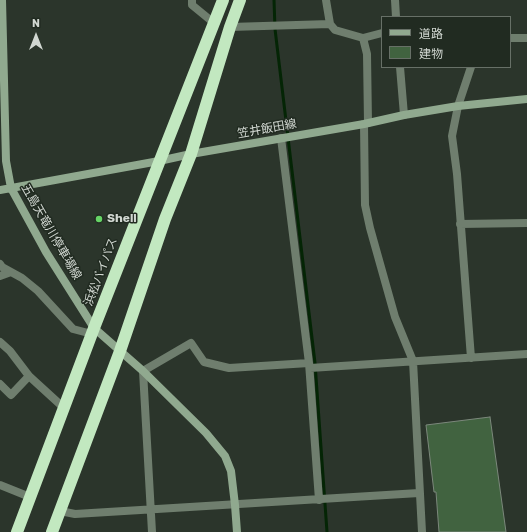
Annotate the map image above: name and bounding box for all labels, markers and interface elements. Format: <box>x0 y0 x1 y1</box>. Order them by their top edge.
north arrow <box>16 16 56 56</box>
legend <box>381 16 511 68</box>
text: N <box>32 17 40 30</box>
text: 道路 <box>419 27 443 41</box>
text: 建物 <box>419 47 443 61</box>
street label: 笠井飯田線 <box>236 117 298 141</box>
street label: 五島天竜川停車場線 <box>18 182 84 282</box>
place label: Shell <box>107 212 137 226</box>
marker: Shell <box>94 214 104 224</box>
street label: 浜松バイパス <box>81 236 121 308</box>

